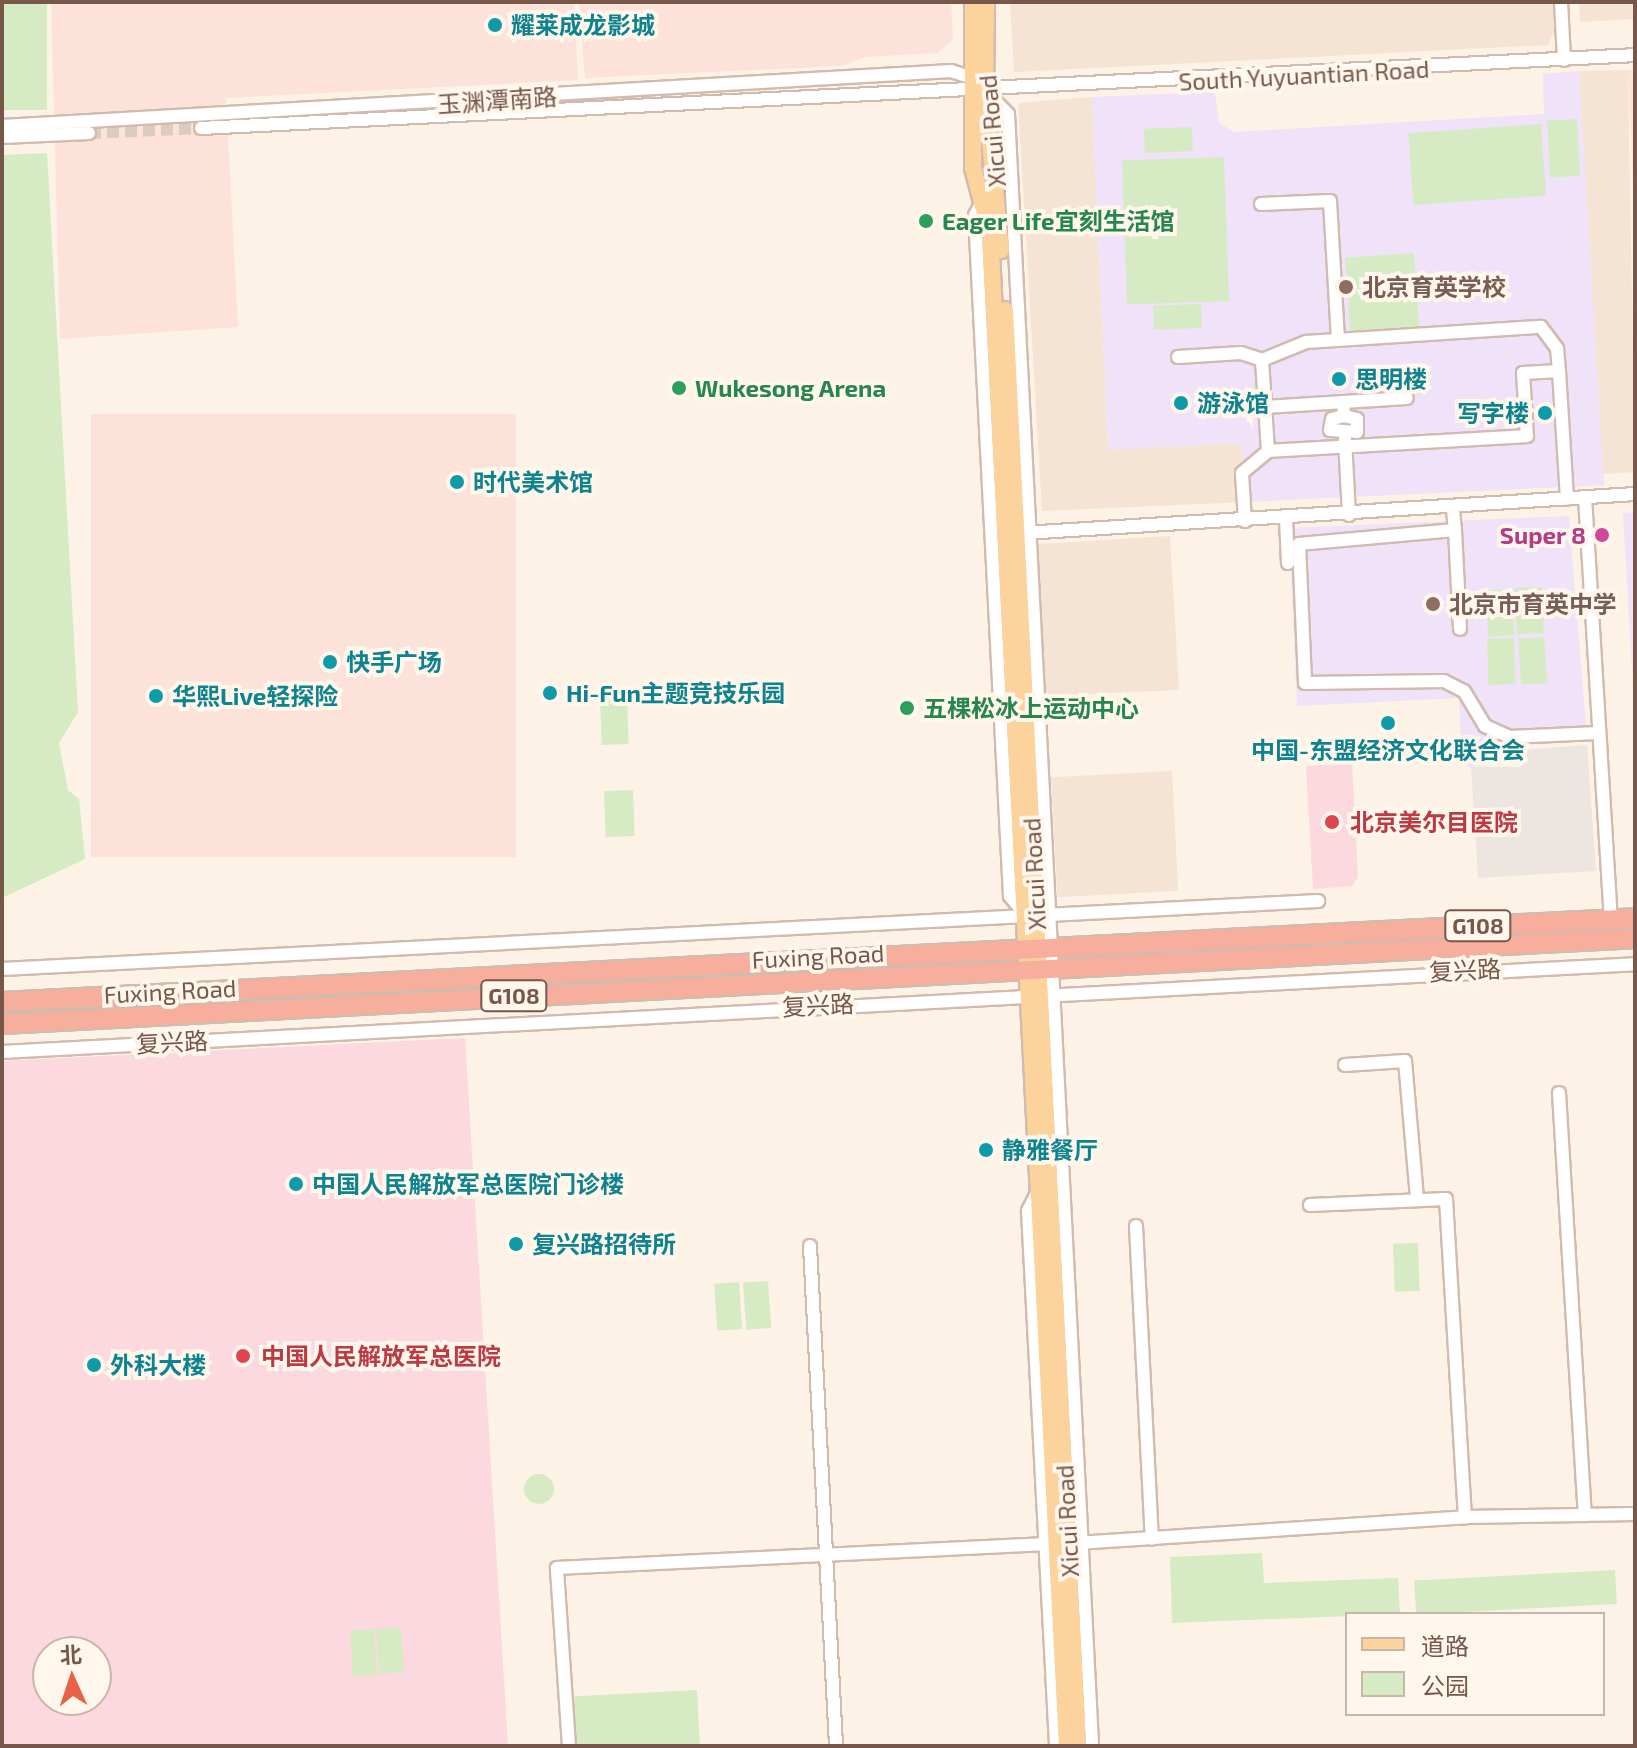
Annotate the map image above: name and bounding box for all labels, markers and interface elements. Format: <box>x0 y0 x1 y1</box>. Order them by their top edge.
place label: 耀莱成龙影城 <box>511 11 655 39</box>
marker: 耀莱成龙影城 <box>486 16 504 34</box>
street label: South Yuyuantian Road <box>1178 54 1430 96</box>
street label: Xicui Road <box>973 74 1011 188</box>
street label: 玉渊潭南路 <box>436 81 558 119</box>
place label: Eager Life宜刻生活馆 <box>942 207 1175 235</box>
marker: Eager Life宜刻生活馆 <box>917 212 935 230</box>
place label: 北京育英学校 <box>1362 273 1506 301</box>
marker: 北京育英学校 <box>1337 278 1355 296</box>
place label: 思明楼 <box>1355 365 1427 393</box>
marker: 思明楼 <box>1330 370 1348 388</box>
place label: Wukesong Arena <box>695 374 887 402</box>
marker: Wukesong Arena <box>670 379 688 397</box>
place label: 游泳馆 <box>1197 389 1269 417</box>
marker: 游泳馆 <box>1172 394 1190 412</box>
place label: 写字楼 <box>1457 399 1529 427</box>
marker: 写字楼 <box>1536 404 1554 422</box>
place label: 时代美术馆 <box>473 468 593 496</box>
marker: 时代美术馆 <box>448 473 466 491</box>
place label: Super 8 <box>1499 521 1586 549</box>
marker: Super 8 <box>1593 526 1611 544</box>
place label: 北京市育英中学 <box>1449 590 1617 618</box>
marker: 北京市育英中学 <box>1424 595 1442 613</box>
place label: 快手广场 <box>346 648 442 676</box>
marker: 快手广场 <box>321 653 339 671</box>
place label: Hi-Fun主题竞技乐园 <box>566 679 785 707</box>
place label: 华熙Live轻探险 <box>172 682 338 710</box>
marker: Hi-Fun主题竞技乐园 <box>541 684 559 702</box>
marker: 华熙Live轻探险 <box>147 687 165 705</box>
place label: 五棵松冰上运动中心 <box>923 694 1139 722</box>
marker: 五棵松冰上运动中心 <box>898 699 916 717</box>
marker: 中国-东盟经济文化联合会 <box>1379 714 1397 732</box>
place label: 中国-东盟经济文化联合会 <box>1251 736 1525 764</box>
place label: 北京美尔目医院 <box>1350 808 1518 836</box>
marker: 北京美尔目医院 <box>1321 811 1343 833</box>
street label: Xicui Road <box>1017 817 1051 931</box>
road number: G108 <box>1444 908 1512 944</box>
street label: Fuxing Road <box>751 938 885 974</box>
street label: 复兴路 <box>1428 954 1502 986</box>
street label: Fuxing Road <box>103 973 237 1009</box>
road number: G108 <box>480 978 548 1014</box>
street label: 复兴路 <box>781 989 855 1021</box>
street label: 复兴路 <box>135 1026 209 1058</box>
place label: 静雅餐厅 <box>1002 1136 1098 1164</box>
marker: 静雅餐厅 <box>977 1141 995 1159</box>
place label: 中国人民解放军总医院门诊楼 <box>312 1170 624 1198</box>
marker: 中国人民解放军总医院门诊楼 <box>287 1175 305 1193</box>
place label: 复兴路招待所 <box>532 1230 676 1258</box>
marker: 复兴路招待所 <box>507 1235 525 1253</box>
place label: 中国人民解放军总医院 <box>261 1342 501 1370</box>
marker: 中国人民解放军总医院 <box>232 1345 254 1367</box>
place label: 外科大楼 <box>110 1351 206 1379</box>
marker: 外科大楼 <box>85 1356 103 1374</box>
street label: Xicui Road <box>1050 1464 1084 1578</box>
legend <box>1345 1612 1605 1716</box>
text: 道路 <box>1421 1631 1469 1660</box>
north arrow <box>32 1636 112 1716</box>
text: 北 <box>59 1640 83 1668</box>
text: 公园 <box>1421 1671 1469 1700</box>

